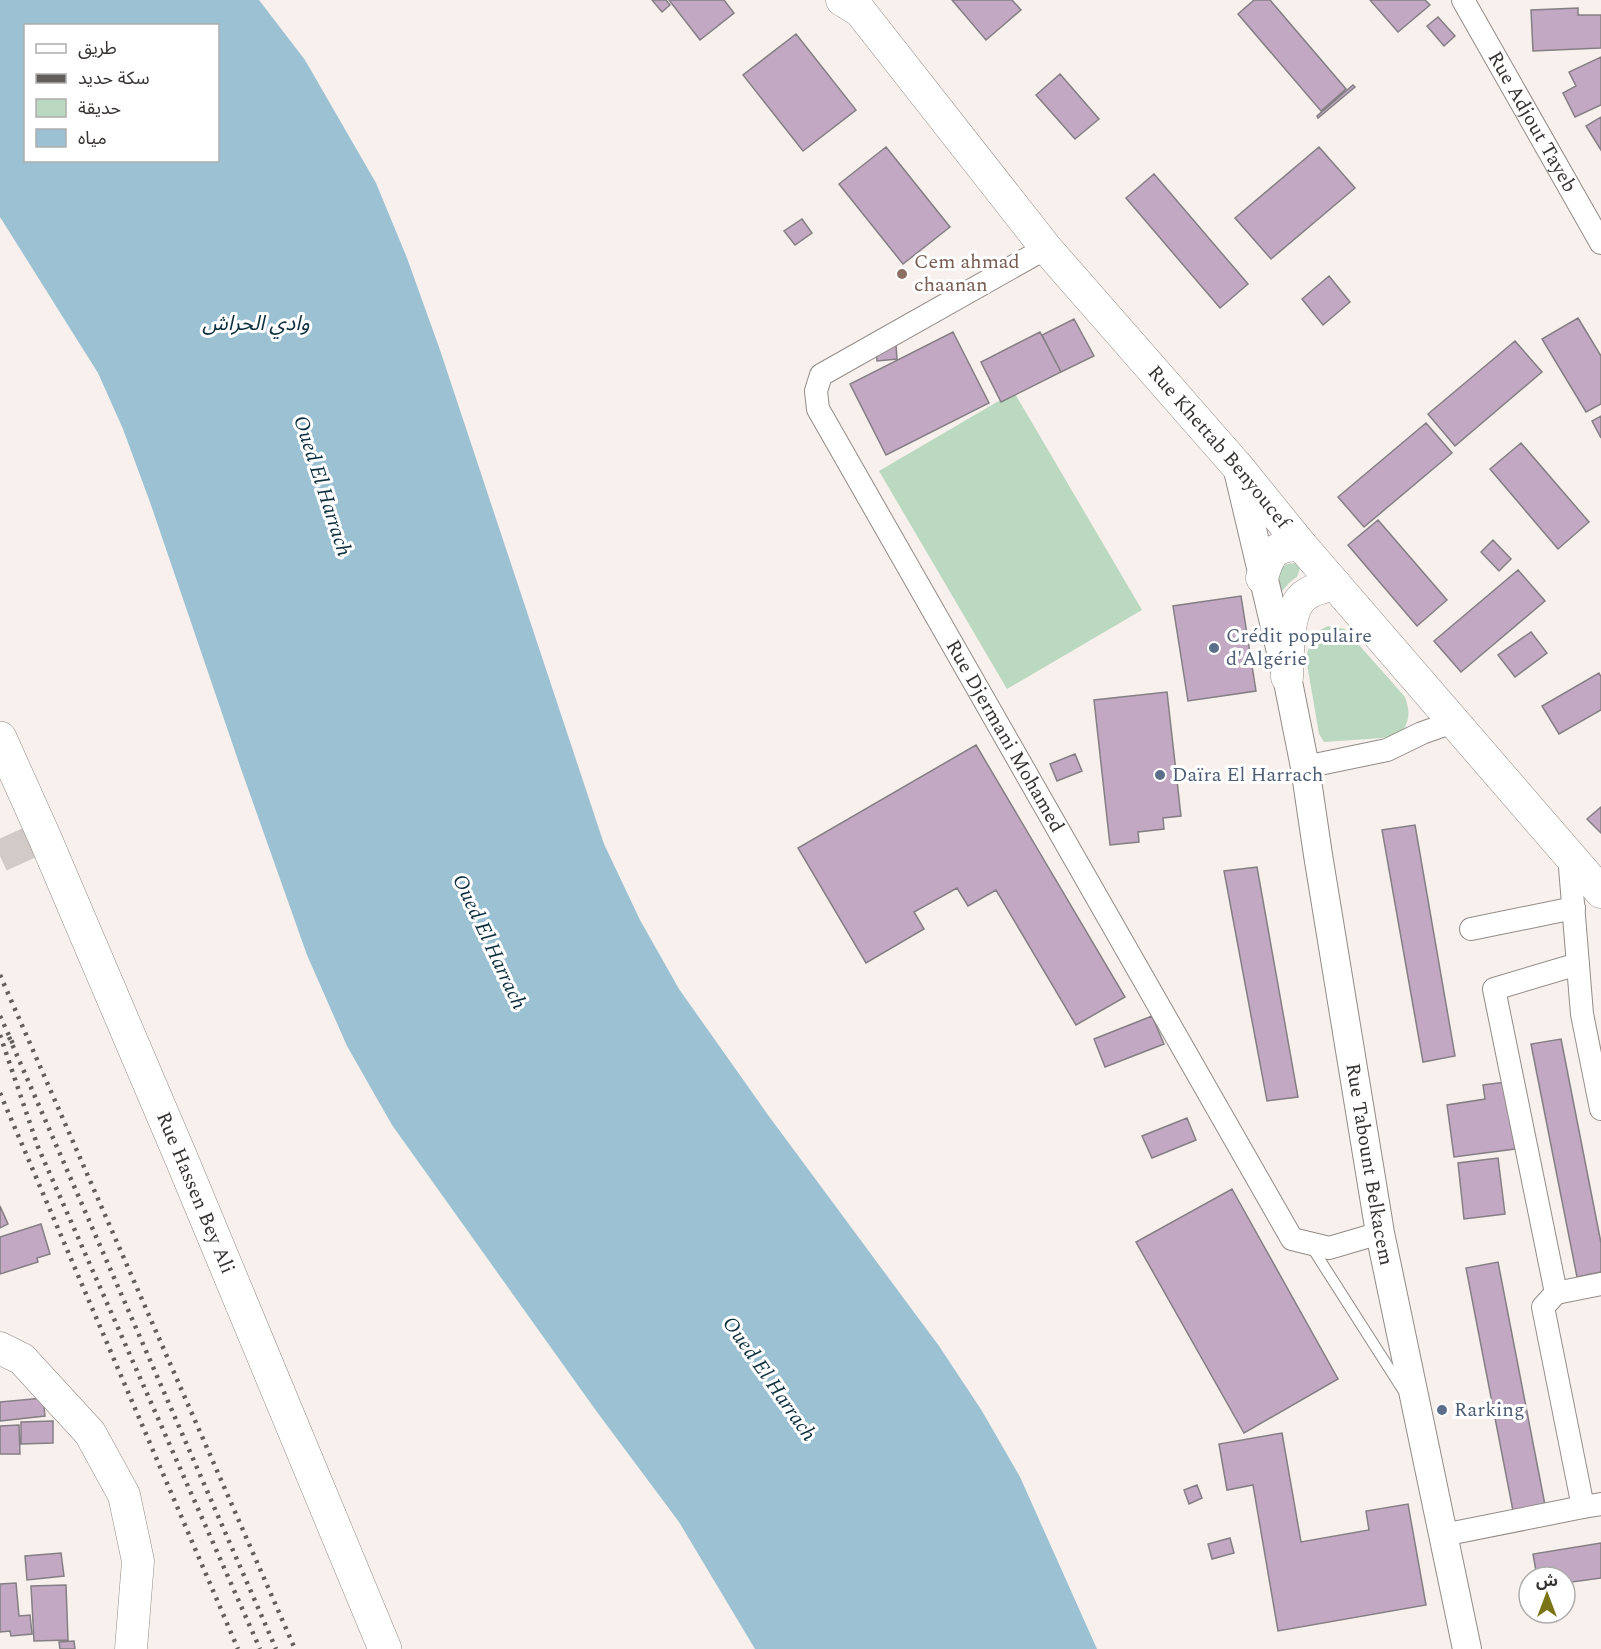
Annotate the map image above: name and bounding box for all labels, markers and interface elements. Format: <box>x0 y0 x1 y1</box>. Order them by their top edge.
legend <box>24 24 219 162</box>
text: طريق <box>78 35 117 62</box>
street label: Rue Adjout Tayeb <box>1480 46 1584 198</box>
text: سكة حديد <box>78 65 150 92</box>
text: حديقة <box>78 95 121 122</box>
text: مياه <box>78 125 107 152</box>
place label: Cem ahmad chaanan <box>914 247 1020 300</box>
marker: Cem ahmad chaanan <box>895 267 909 281</box>
water label: وادي الحراش <box>202 308 310 340</box>
street label: Rue Khettab Benyoucef <box>1140 359 1299 537</box>
water label: Oued El Harrach <box>284 411 360 561</box>
place label: Crédit populaire d'Algérie <box>1226 621 1372 674</box>
street label: Rue Djermani Mohamed <box>938 634 1072 838</box>
marker: Crédit populaire d'Algérie <box>1207 641 1221 655</box>
place label: Daïra El Harrach <box>1172 760 1323 790</box>
marker: Daïra El Harrach <box>1153 768 1167 782</box>
water label: Oued El Harrach <box>444 869 535 1015</box>
street label: Rue Tabount Belkacem <box>1337 1061 1401 1268</box>
street label: Rue Hassen Bey Ali <box>148 1107 243 1278</box>
water label: Oued El Harrach <box>714 1310 824 1448</box>
place label: Rarking <box>1454 1395 1525 1425</box>
marker: Rarking <box>1435 1403 1449 1417</box>
north arrow <box>1517 1565 1577 1625</box>
text: ش <box>1536 1569 1558 1593</box>

